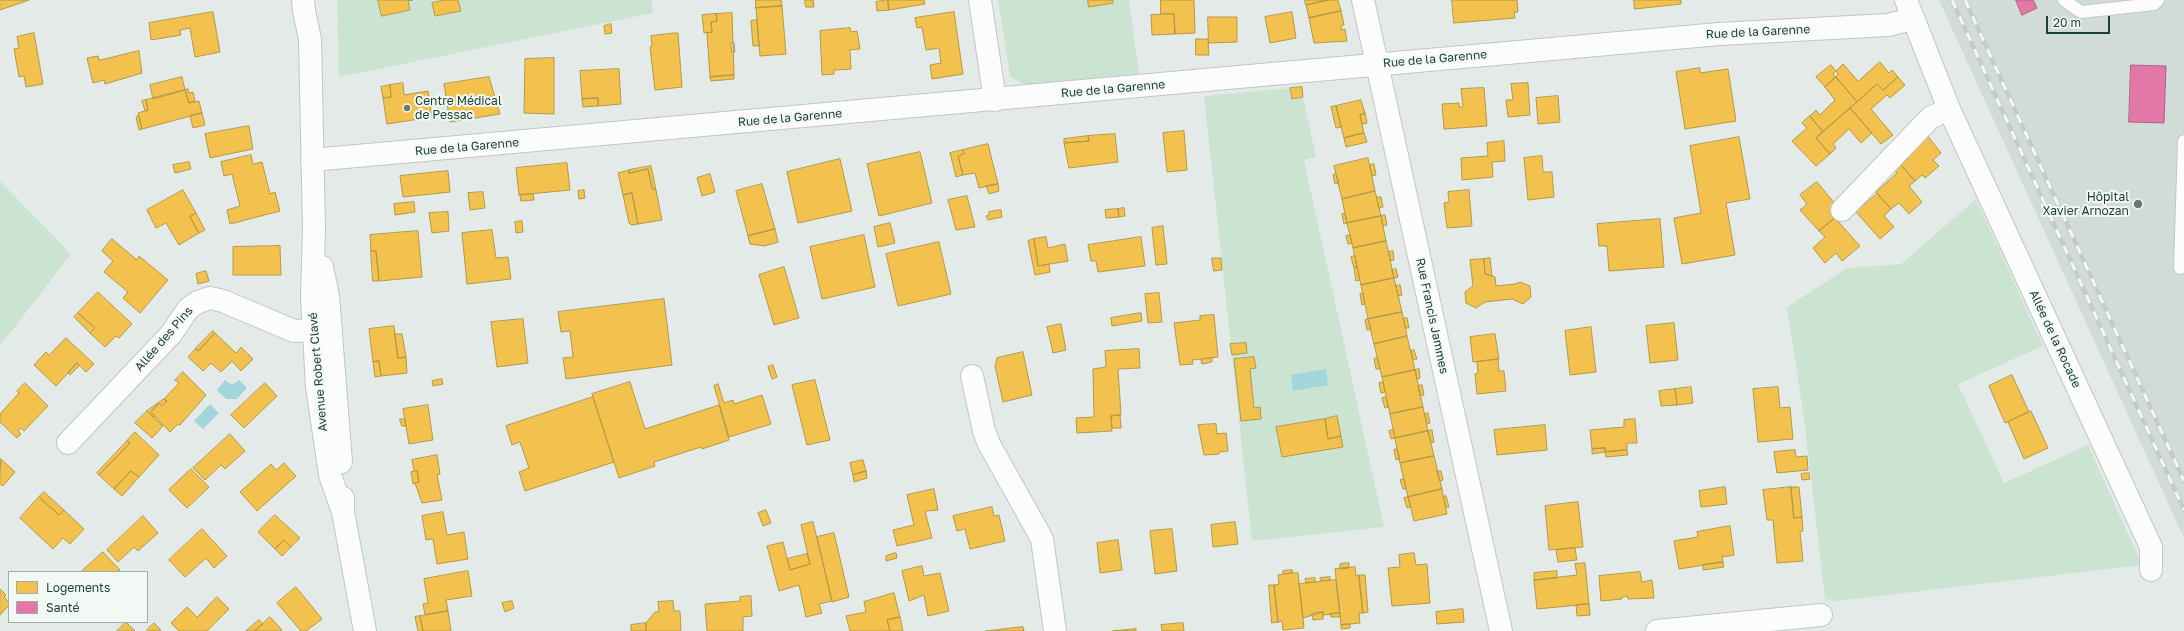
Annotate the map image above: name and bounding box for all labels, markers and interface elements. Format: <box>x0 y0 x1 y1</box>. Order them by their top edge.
scale bar <box>2048 8 2112 34</box>
text: 20 m <box>2053 15 2081 30</box>
street label: Rue de la Garenne <box>1705 22 1811 42</box>
street label: Rue de la Garenne <box>1382 47 1488 71</box>
street label: Rue de la Garenne <box>1060 77 1166 101</box>
place label: Centre Médical de Pessac <box>415 94 502 122</box>
marker: Centre Médical de Pessac <box>402 103 412 113</box>
street label: Rue de la Garenne <box>737 106 843 130</box>
street label: Rue de la Garenne <box>414 135 520 159</box>
place label: Hôpital Xavier Arnozan <box>2043 190 2129 218</box>
marker: Hôpital Xavier Arnozan <box>2132 198 2144 210</box>
street label: Rue Francis Jammes <box>1413 257 1451 375</box>
street label: Allée de la Rocade <box>2026 288 2084 390</box>
street label: Allée des Pins <box>132 304 196 374</box>
street label: Avenue Robert Clavé <box>306 312 330 432</box>
legend <box>8 571 148 623</box>
text: Logements <box>46 580 110 595</box>
text: Santé <box>46 600 79 615</box>

